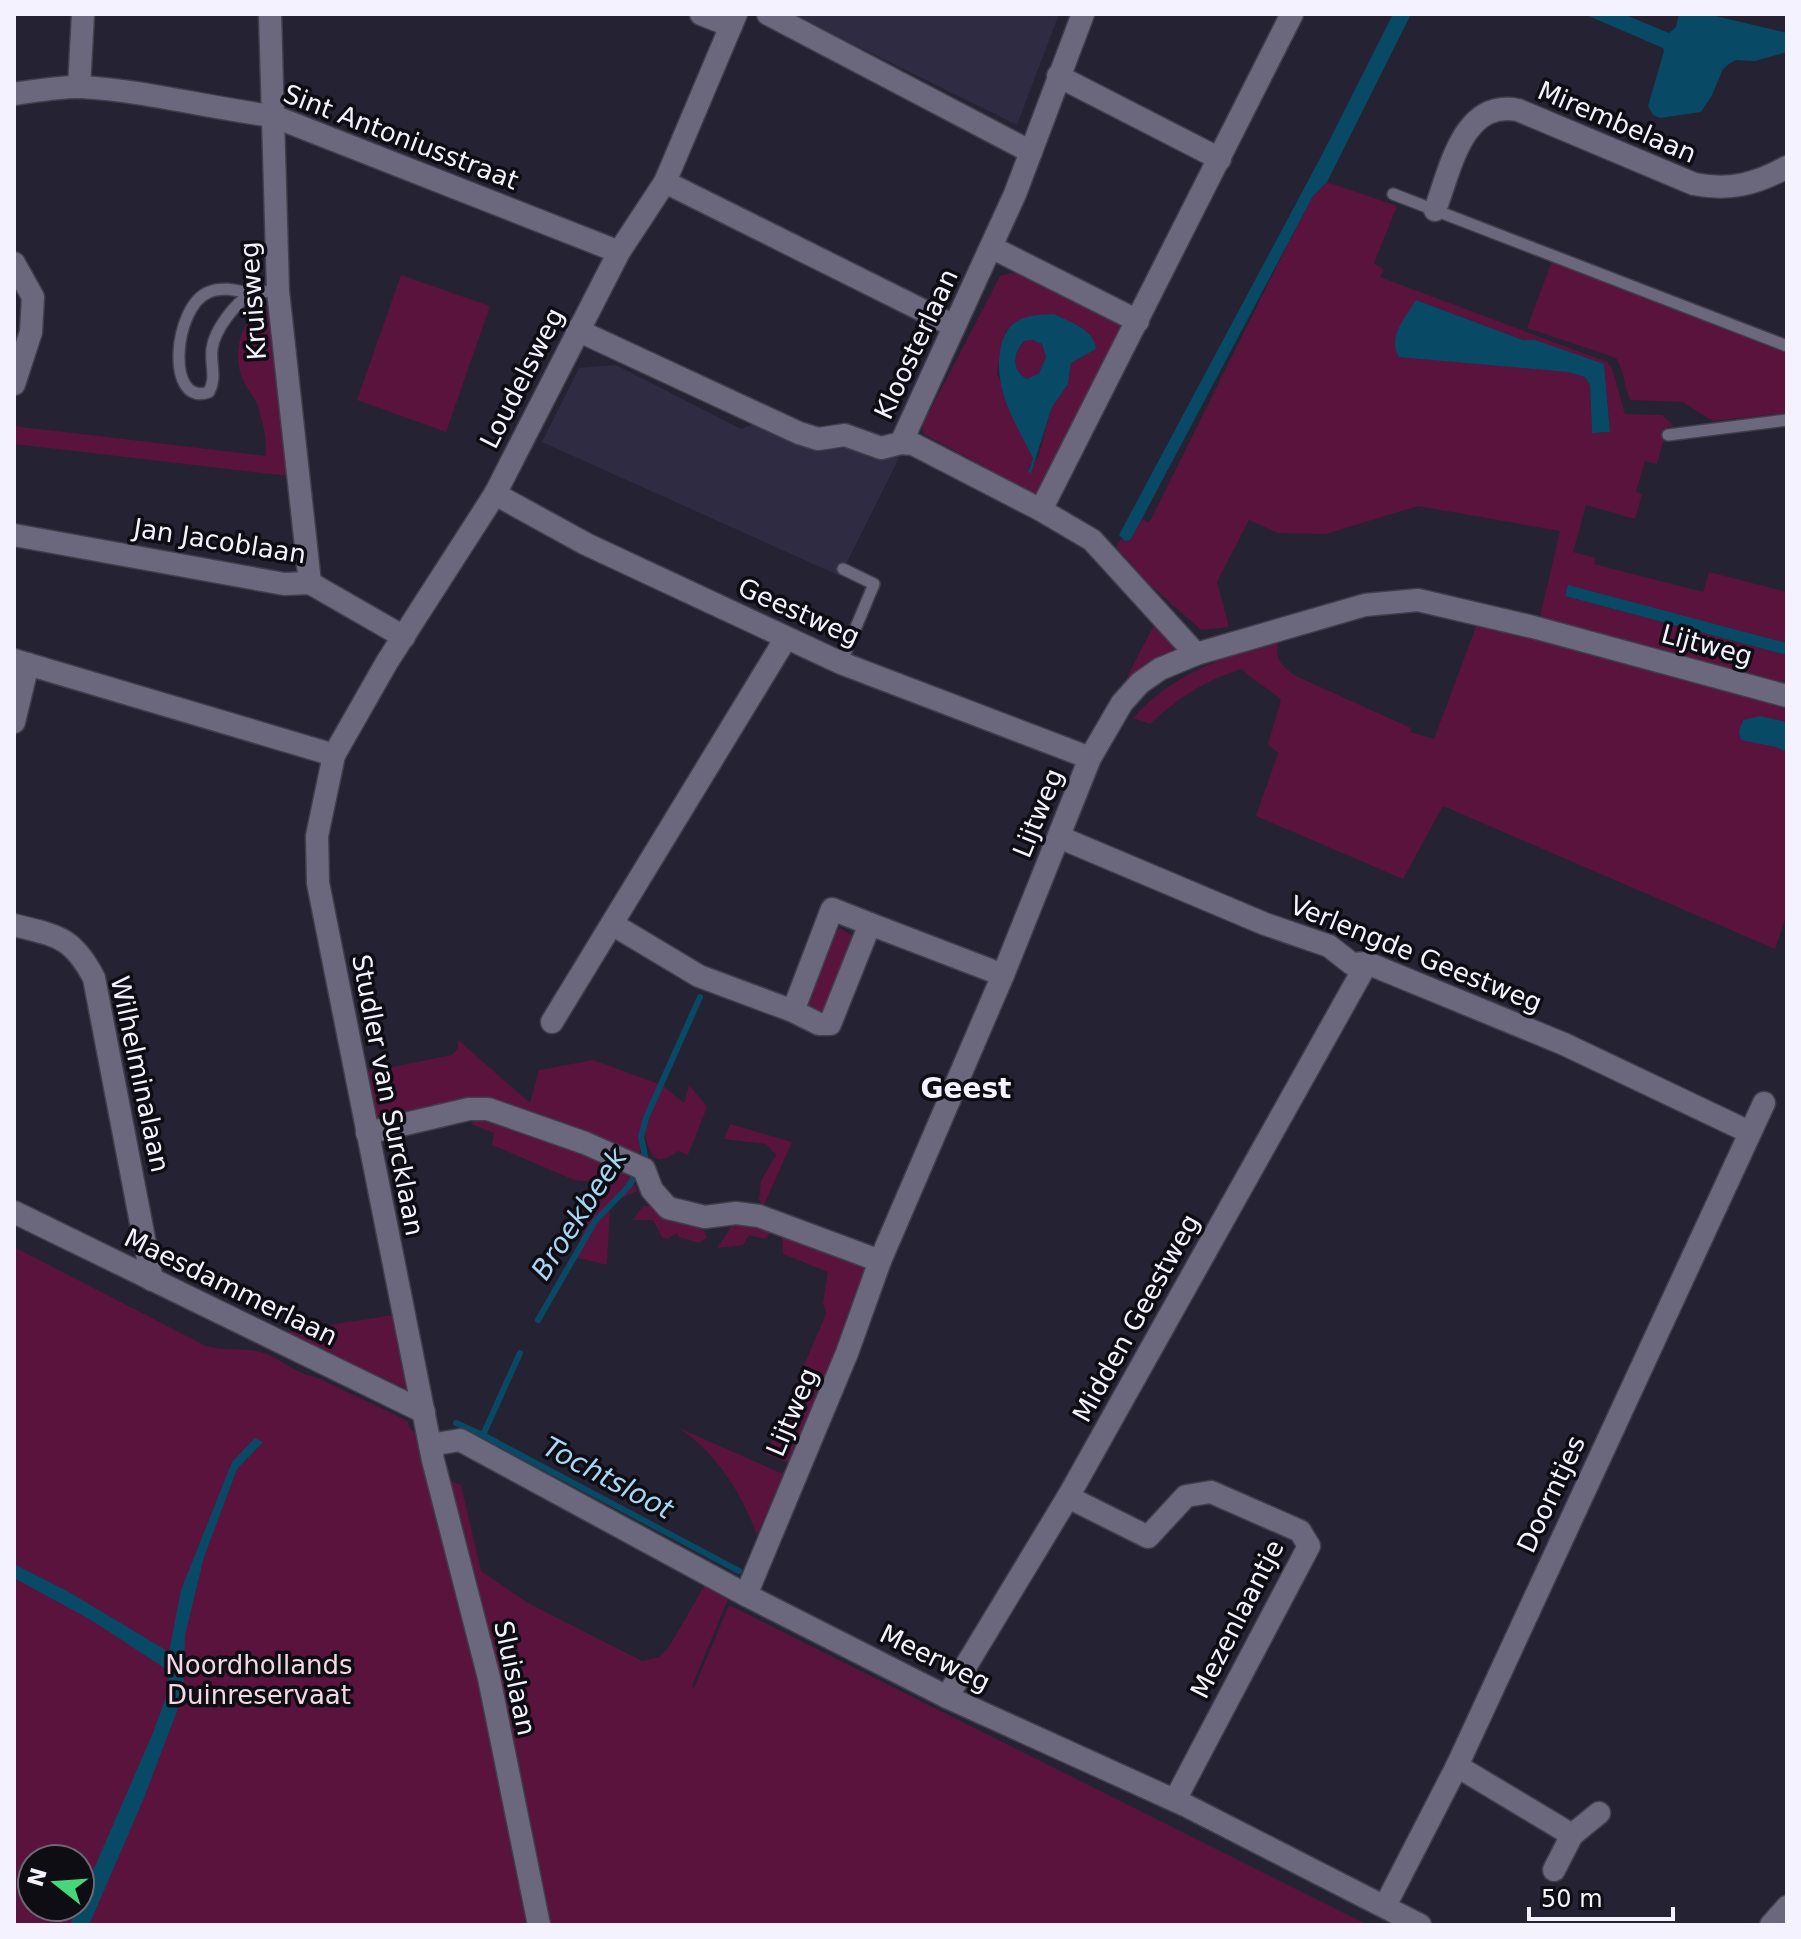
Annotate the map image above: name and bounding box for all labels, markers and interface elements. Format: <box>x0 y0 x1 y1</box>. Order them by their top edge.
street label: Mirembelaan <box>1533 75 1701 169</box>
street label: Sint Antoniusstraat <box>279 78 523 196</box>
street label: Kruisweg <box>234 241 272 361</box>
street label: Kloosterlaan <box>868 264 964 424</box>
street label: Loudelsweg <box>474 303 570 453</box>
street label: Jan Jacoblaan <box>130 512 308 569</box>
street label: Geestweg <box>734 572 864 652</box>
street label: Lijtweg <box>1658 618 1756 672</box>
street label: Lijtweg <box>1007 764 1069 862</box>
street label: Verlengde Geestweg <box>1286 890 1546 1018</box>
street label: Studler van Surcklaan <box>346 952 430 1238</box>
street label: Wilhelminalaan <box>105 973 175 1175</box>
district label: Geest <box>920 1072 1012 1105</box>
water label: Broekbeek <box>524 1141 635 1286</box>
street label: Midden Geestweg <box>1066 1209 1206 1427</box>
street label: Maesdammerlaan <box>120 1222 342 1352</box>
street label: Lijtweg <box>760 1363 824 1461</box>
water label: Tochtsloot <box>537 1430 680 1526</box>
street label: Doorntjes <box>1511 1431 1591 1557</box>
street label: Mezenlaantje <box>1184 1535 1290 1703</box>
street label: Sluislaan <box>488 1618 542 1738</box>
street label: Meerweg <box>875 1618 995 1698</box>
park label: Noordhollands Duinreservaat <box>165 1650 353 1710</box>
north arrow <box>16 1843 96 1923</box>
text: N <box>23 1865 52 1890</box>
scale bar <box>1529 1871 1673 1921</box>
text: 50 m <box>1541 1885 1603 1913</box>

